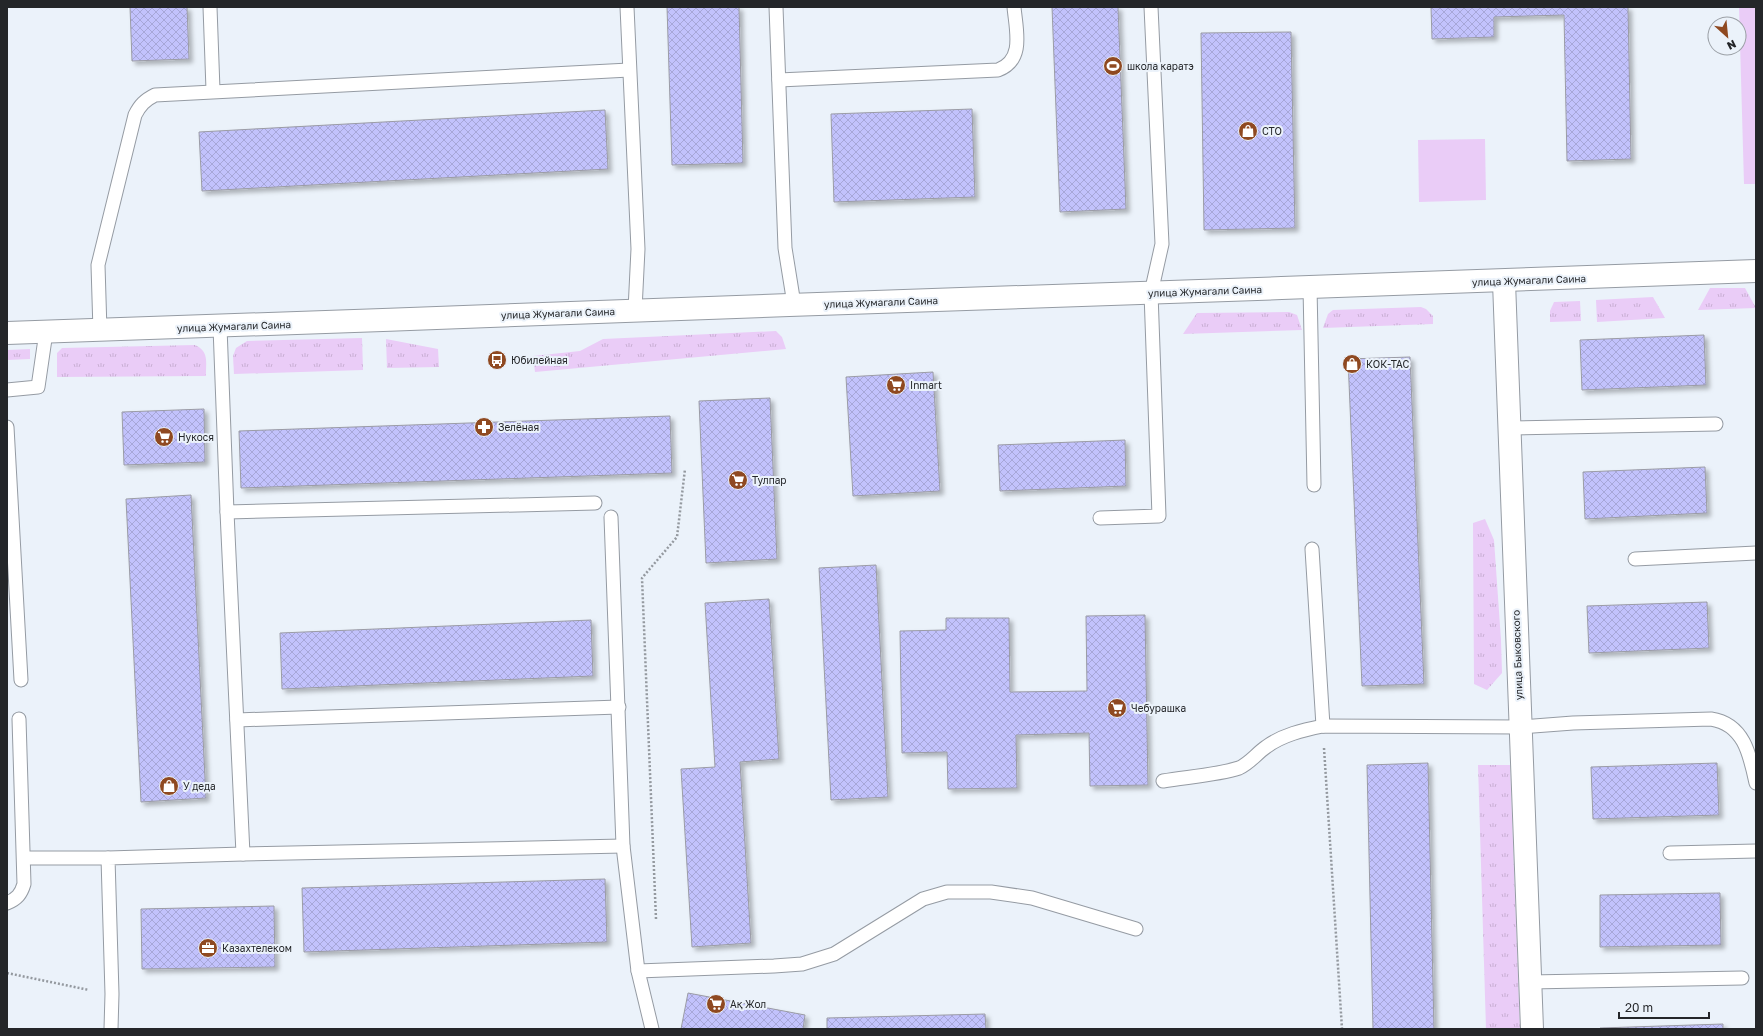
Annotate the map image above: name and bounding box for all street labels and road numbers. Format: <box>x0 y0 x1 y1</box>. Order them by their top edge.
street label: улица Жумагали Саина <box>1472 272 1586 288</box>
street label: улица Жумагали Саина <box>1148 283 1262 299</box>
street label: улица Жумагали Саина <box>824 294 938 310</box>
street label: улица Жумагали Саина <box>501 305 615 321</box>
street label: улица Жумагали Саина <box>177 318 291 334</box>
street label: улица Быковского <box>1509 610 1525 700</box>

